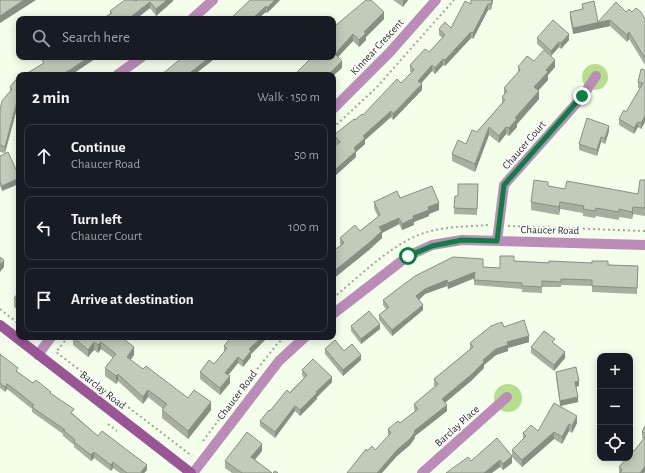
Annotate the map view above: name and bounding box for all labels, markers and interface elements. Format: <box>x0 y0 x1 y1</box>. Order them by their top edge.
search box <box>16 16 336 60</box>
street label: Kinnear Crescent <box>348 17 406 77</box>
icon: search <box>30 27 52 49</box>
text: Search here <box>62 30 130 45</box>
route end <box>573 87 591 105</box>
text: 2 min <box>32 89 70 106</box>
text: Walk · 150 m <box>257 91 320 104</box>
street label: Chaucer Court <box>500 118 548 171</box>
text: Continue <box>71 140 126 155</box>
icon: ahead <box>33 145 55 167</box>
text: 50 m <box>294 149 319 162</box>
text: Chaucer Road <box>71 158 140 171</box>
text: Turn left <box>71 212 122 227</box>
icon: left <box>33 217 55 239</box>
text: 100 m <box>288 221 319 234</box>
street label: Chaucer Road <box>521 224 580 236</box>
text: Chaucer Court <box>71 230 142 243</box>
route start <box>399 247 417 265</box>
icon: arrive <box>33 289 55 311</box>
text: Arrive at destination <box>71 292 194 307</box>
map controls <box>597 353 633 461</box>
button: + <box>597 353 633 389</box>
street label: Chaucer Road <box>215 368 259 422</box>
street label: Barclay Road <box>78 369 128 411</box>
button: − <box>597 389 633 425</box>
street label: Barclay Place <box>433 403 481 449</box>
button: locate <box>597 425 633 461</box>

